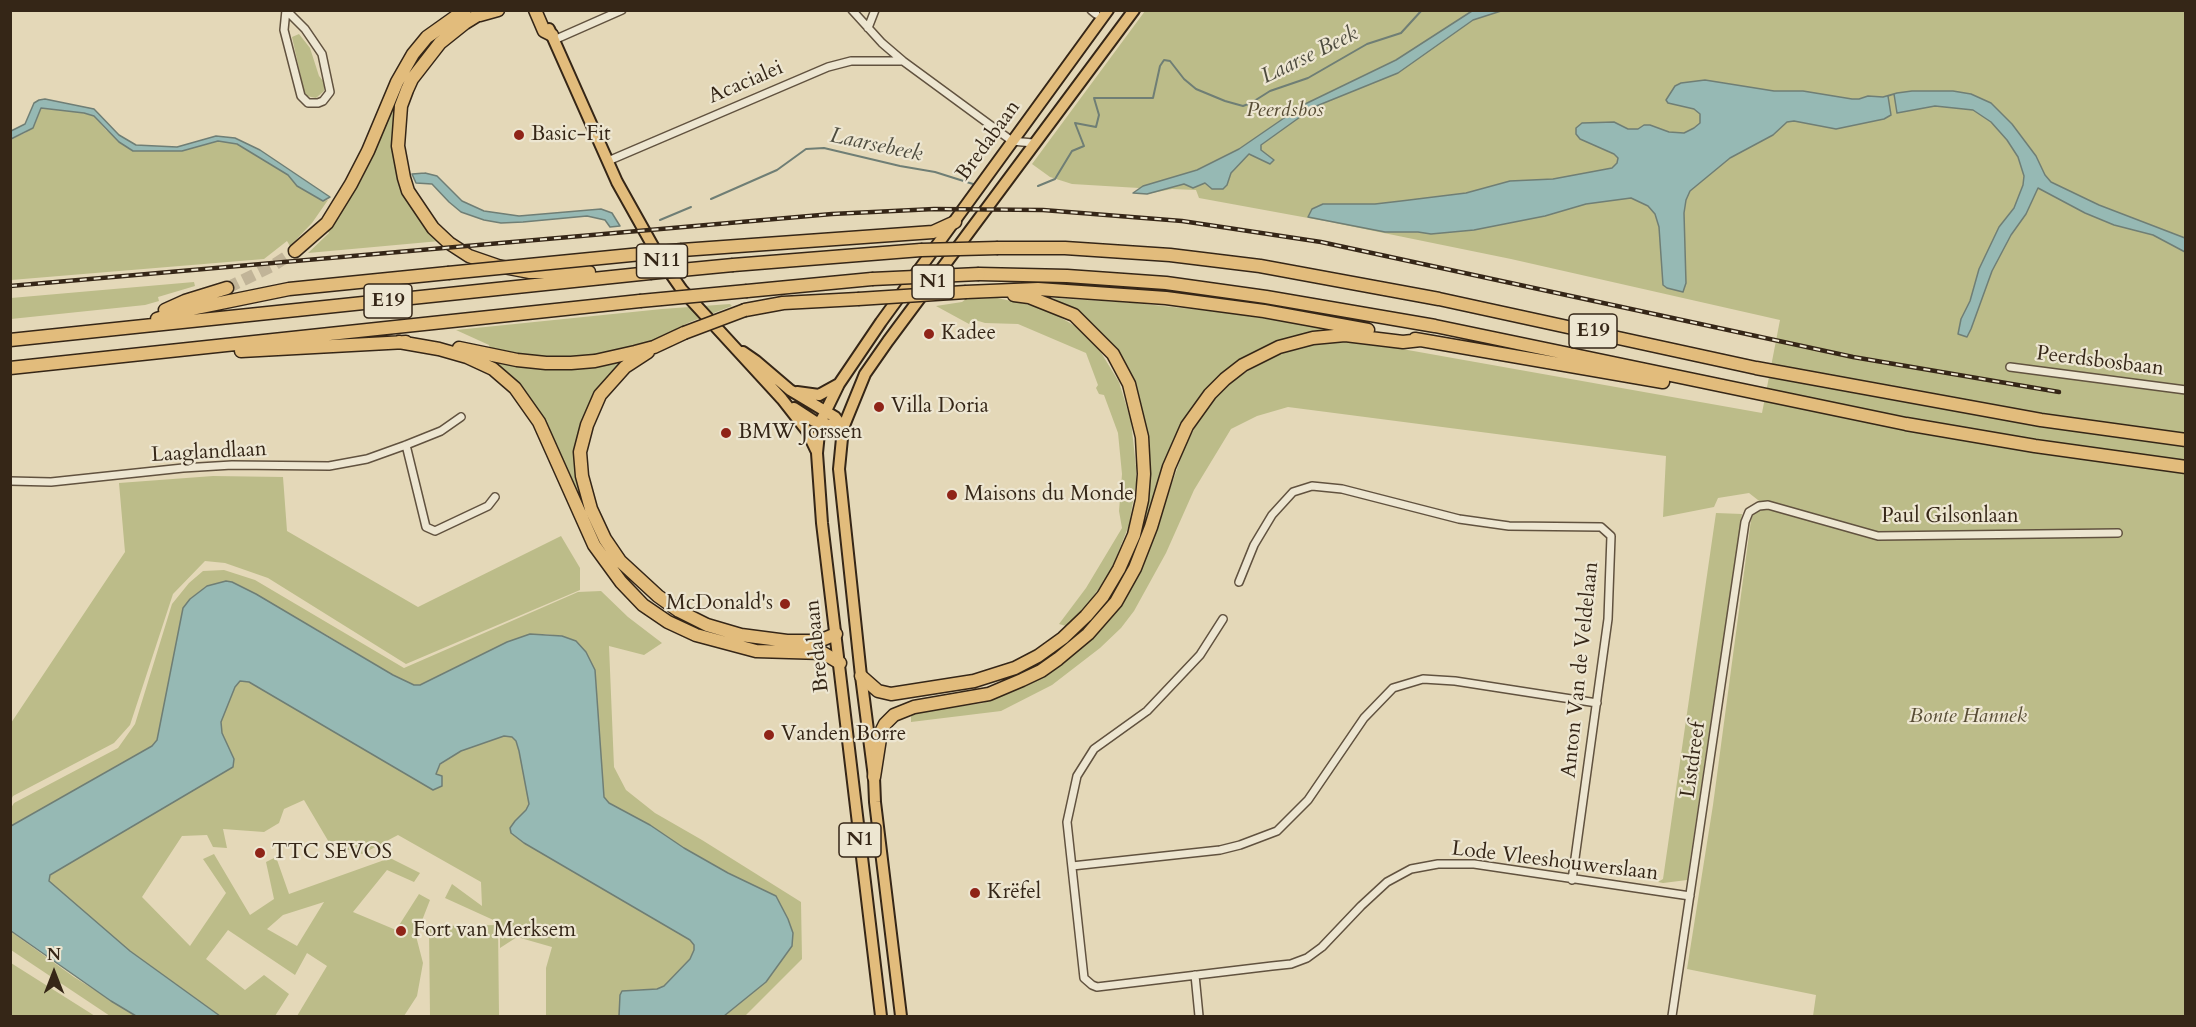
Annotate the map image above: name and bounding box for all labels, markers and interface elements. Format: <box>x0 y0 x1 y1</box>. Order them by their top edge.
water label: Laarse Beek <box>1257 21 1363 91</box>
street label: Acacialei <box>705 56 787 110</box>
street label: Bredabaan <box>951 96 1027 186</box>
park label: Peerdsbos <box>1246 98 1324 124</box>
place label: Basic-Fit <box>531 122 611 148</box>
water label: Laarsebeek <box>827 123 925 169</box>
marker: Basic-Fit <box>512 128 526 142</box>
road number: N11 <box>636 244 688 278</box>
road number: N1 <box>912 265 954 299</box>
road number: E19 <box>364 284 412 318</box>
road number: E19 <box>1569 314 1617 348</box>
place label: Kadee <box>941 321 996 347</box>
marker: Kadee <box>922 327 936 341</box>
street label: Peerdsbosbaan <box>2035 342 2165 382</box>
place label: Villa Doria <box>891 394 989 420</box>
marker: Villa Doria <box>872 400 886 414</box>
place label: BMW Jorssen <box>738 420 863 446</box>
marker: BMW Jorssen <box>719 426 733 440</box>
street label: Laaglandlaan <box>151 437 267 469</box>
place label: Maisons du Monde <box>964 482 1134 508</box>
marker: Maisons du Monde <box>945 488 959 502</box>
street label: Paul Gilsonlaan <box>1881 504 2019 530</box>
street label: Anton Van de Veldelaan <box>1557 561 1605 779</box>
place label: McDonald's <box>666 591 773 617</box>
marker: McDonald's <box>778 597 792 611</box>
street label: Bredabaan <box>801 598 835 694</box>
park label: Bonte Hannek <box>1909 704 2027 730</box>
street label: Listdreef <box>1676 720 1712 800</box>
place label: Vanden Borre <box>781 722 906 748</box>
marker: Vanden Borre <box>762 728 776 742</box>
road number: N1 <box>839 823 881 857</box>
street label: Lode Vleeshouwerslaan <box>1450 837 1660 887</box>
place label: TTC SEVOS <box>272 840 392 866</box>
marker: TTC SEVOS <box>253 846 267 860</box>
place label: Krëfel <box>987 880 1041 906</box>
marker: Krëfel <box>968 886 982 900</box>
place label: Fort van Merksem <box>413 918 576 944</box>
marker: Fort van Merksem <box>394 924 408 938</box>
north arrow <box>24 943 84 1003</box>
text: N <box>47 944 61 966</box>

